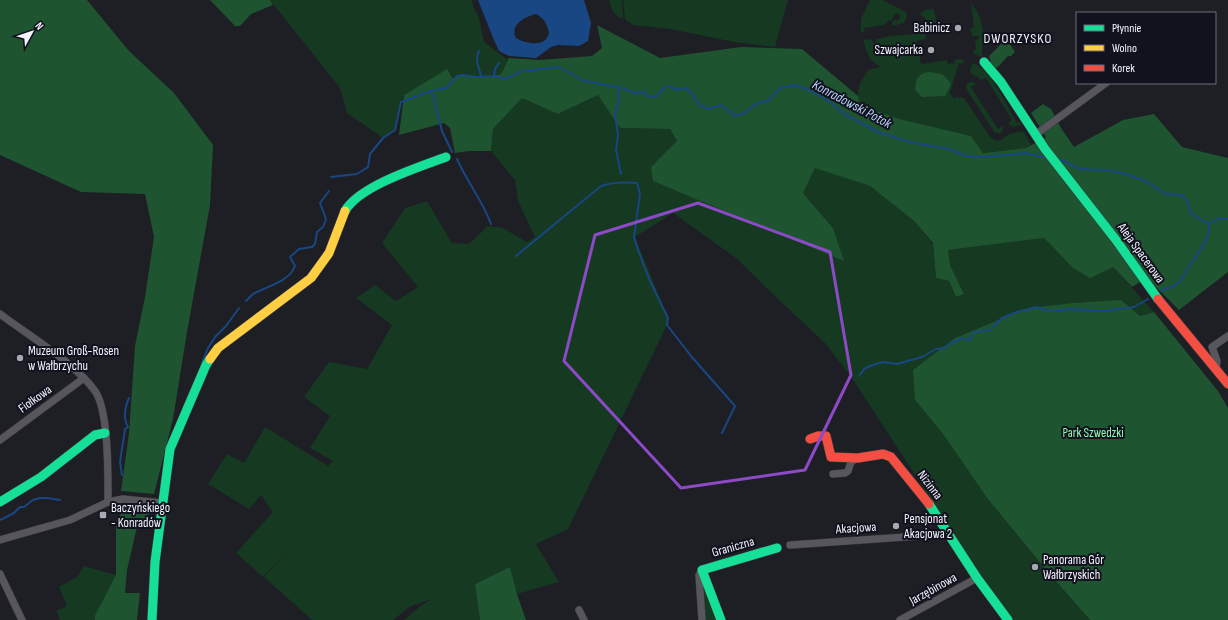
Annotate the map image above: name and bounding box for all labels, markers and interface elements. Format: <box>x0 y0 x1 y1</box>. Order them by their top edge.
north arrow <box>12 12 52 52</box>
legend <box>1076 12 1216 84</box>
text: N <box>32 19 46 32</box>
place label: Babinicz <box>914 20 950 36</box>
text: Płynnie <box>1112 21 1142 36</box>
marker: Babinicz <box>953 23 963 33</box>
district label: DWORZYSKO <box>984 30 1052 47</box>
text: Wolno <box>1112 41 1137 56</box>
place label: Szwajcarka <box>875 42 923 58</box>
marker: Szwajcarka <box>926 45 936 55</box>
text: Korek <box>1112 61 1135 76</box>
water label: Konradowski Potok <box>809 76 895 132</box>
street label: Aleja Spacerowa <box>1113 219 1168 286</box>
place label: Muzeum Groß-Rosen w Wałbrzychu <box>28 343 119 374</box>
marker: Muzeum Groß-Rosen w Wałbrzychu <box>15 353 25 363</box>
street label: Fiołkowa <box>15 381 55 417</box>
park label: Park Szwedzki <box>1062 425 1124 441</box>
street label: Nizinna <box>914 467 946 503</box>
place label: Baczyńskiego - Konradów <box>111 500 170 531</box>
marker: Baczyńskiego - Konradów <box>98 510 108 520</box>
place label: Pensjonat Akacjowa 2 <box>903 511 952 542</box>
street label: Akacjowa <box>834 519 877 537</box>
marker: Pensjonat Akacjowa 2 <box>891 521 901 531</box>
street label: Graniczna <box>710 533 756 561</box>
place label: Panorama Gór Wałbrzyskich <box>1043 552 1104 583</box>
marker: Panorama Gór Wałbrzyskich <box>1030 562 1040 572</box>
street label: Jarzębinowa <box>906 569 960 609</box>

